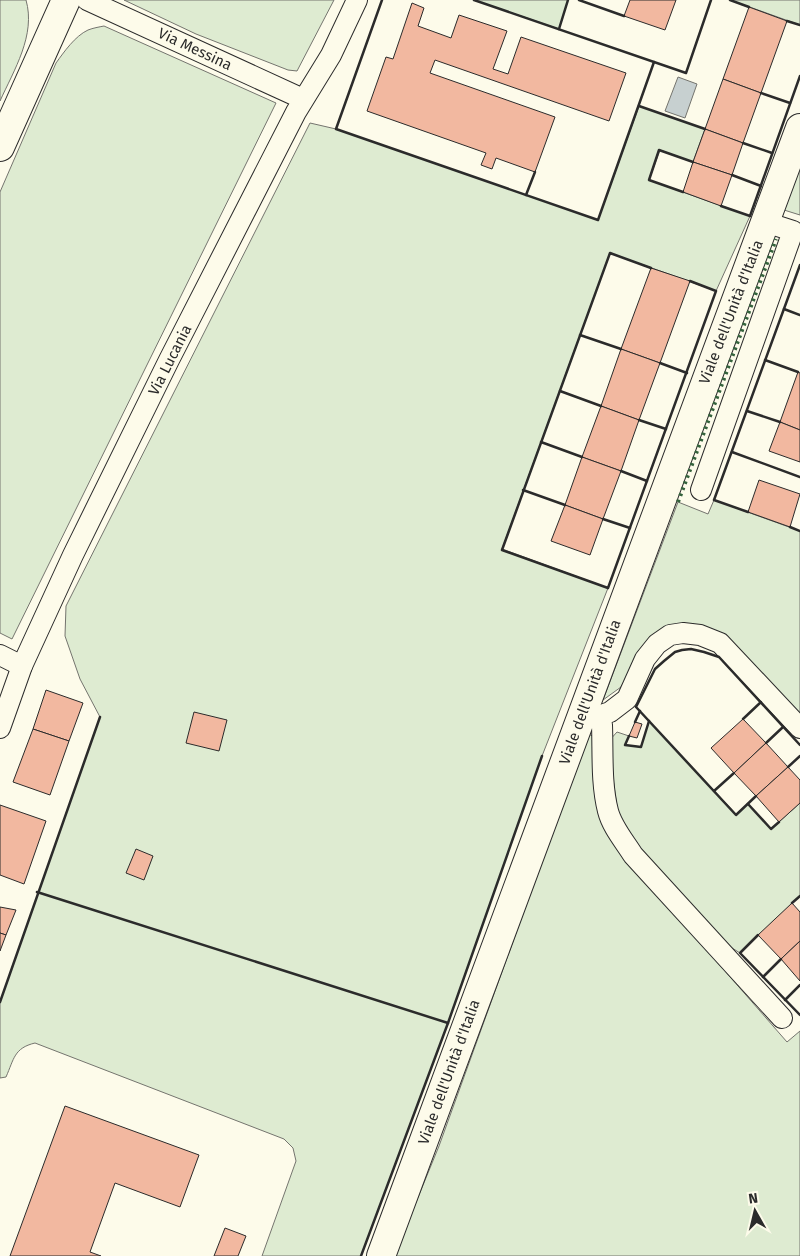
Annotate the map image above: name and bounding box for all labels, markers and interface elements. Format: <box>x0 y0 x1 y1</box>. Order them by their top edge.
street label: Via Messina <box>155 24 235 74</box>
street label: Viale dell'Unità d'Italia <box>695 237 767 387</box>
street label: Via Lucania <box>144 322 196 398</box>
street label: Viale dell'Unità d'Italia <box>555 617 625 767</box>
street label: Viale dell'Unità d'Italia <box>414 997 484 1147</box>
north arrow <box>730 1186 780 1236</box>
text: N <box>747 1190 759 1208</box>

